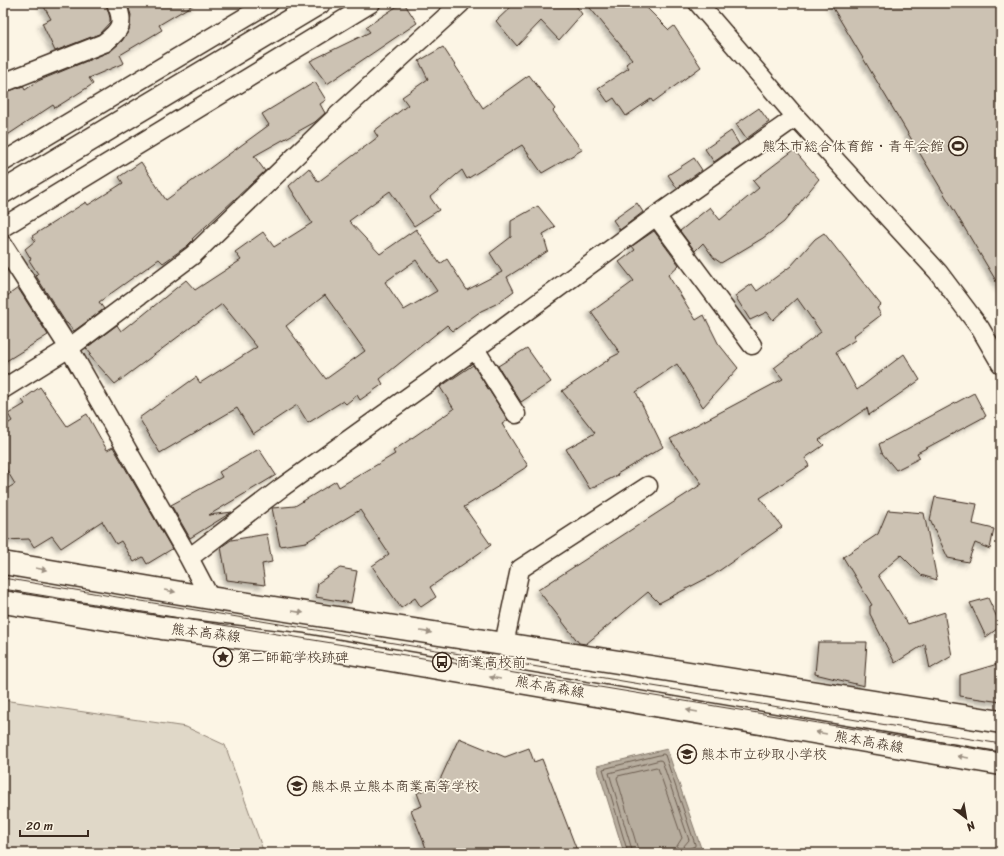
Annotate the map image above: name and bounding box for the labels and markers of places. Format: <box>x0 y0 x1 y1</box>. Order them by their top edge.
place label: 熊本市総合体育館・青年会館 <box>762 134 944 159</box>
sports icon: 熊本市総合体育館・青年会館 <box>947 135 969 157</box>
place label: 第二師範学校跡碑 <box>237 645 349 670</box>
place icon: 第二師範学校跡碑 <box>212 646 234 668</box>
place label: 商業高校前 <box>456 650 526 675</box>
bus stop icon: 商業高校前 <box>431 651 453 673</box>
place label: 熊本市立砂取小学校 <box>701 742 827 767</box>
school or university icon: 熊本市立砂取小学校 <box>676 743 698 765</box>
place label: 熊本県立熊本商業高等学校 <box>311 774 479 799</box>
school or university icon: 熊本県立熊本商業高等学校 <box>286 775 308 797</box>

